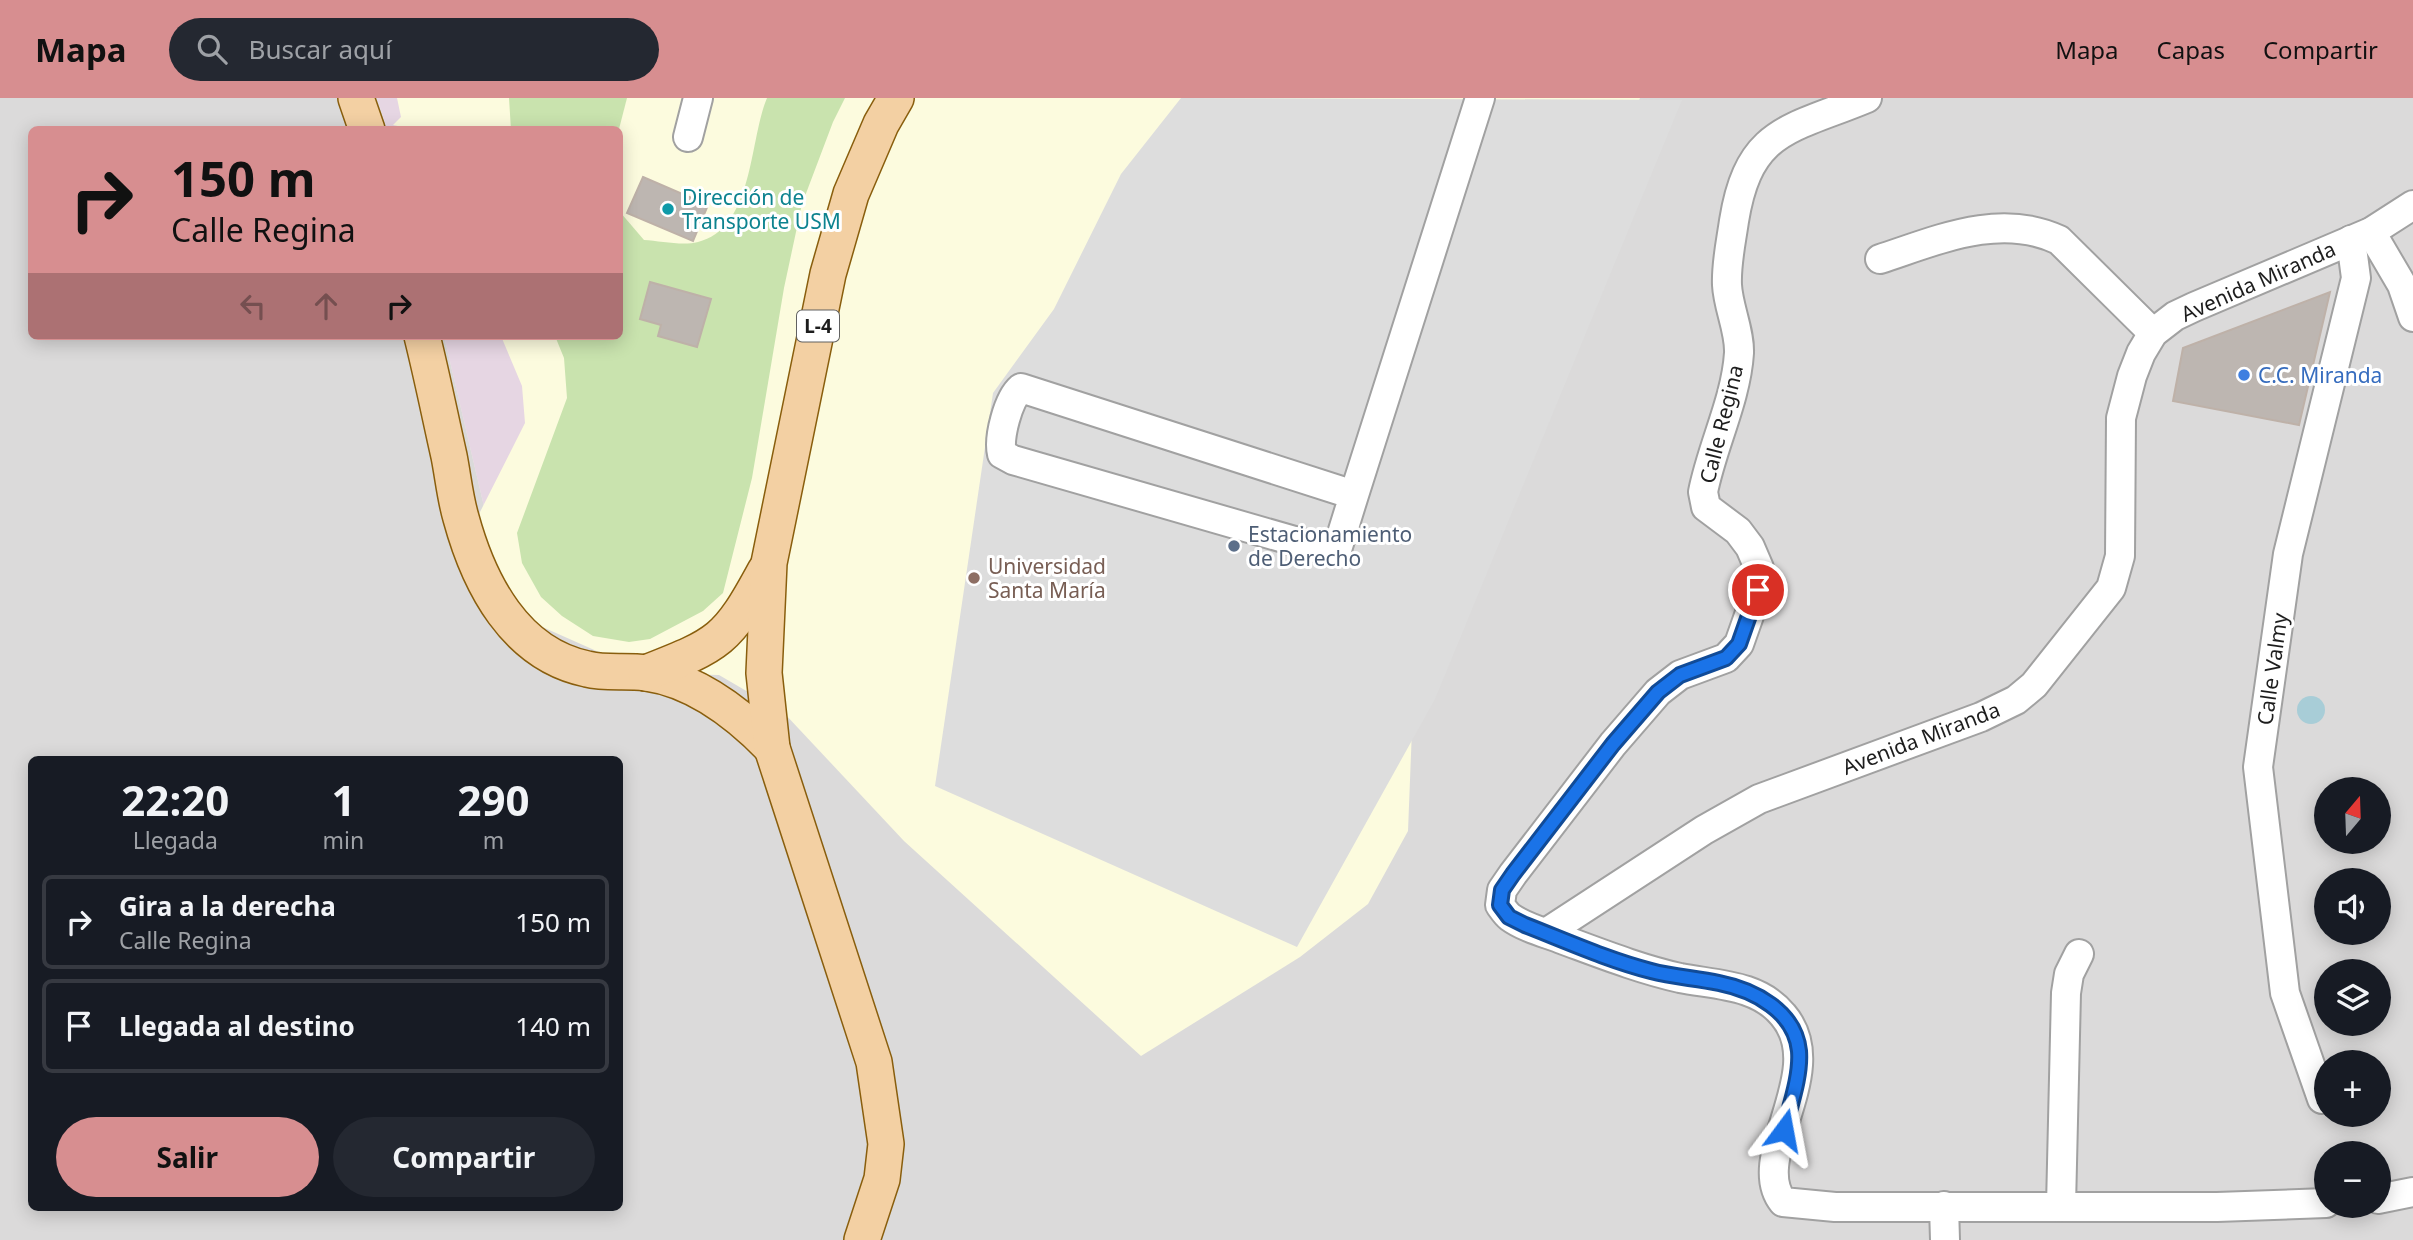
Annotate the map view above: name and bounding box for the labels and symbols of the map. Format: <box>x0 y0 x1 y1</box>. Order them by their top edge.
place label: Dirección de Transporte USM <box>682 183 841 235</box>
marker: Dirección de Transporte USM <box>660 201 676 217</box>
street label: Avenida Miranda <box>2176 234 2340 328</box>
road number: L-4 <box>797 310 839 342</box>
place label: C.C. Miranda <box>2258 361 2382 389</box>
street label: Calle Regina <box>1693 362 1749 486</box>
marker: C.C. Miranda <box>2236 367 2252 383</box>
place label: Estacionamiento de Derecho <box>1248 520 1412 572</box>
marker: Estacionamiento de Derecho <box>1226 538 1242 554</box>
place label: Universidad Santa María <box>988 552 1106 604</box>
pin <box>1728 560 1788 620</box>
marker: Universidad Santa María <box>966 570 982 586</box>
street label: Calle Valmy <box>2250 611 2294 727</box>
street label: Avenida Miranda <box>1838 695 2004 781</box>
north arrow <box>2314 777 2390 854</box>
position arrow <box>1747 1093 1821 1167</box>

